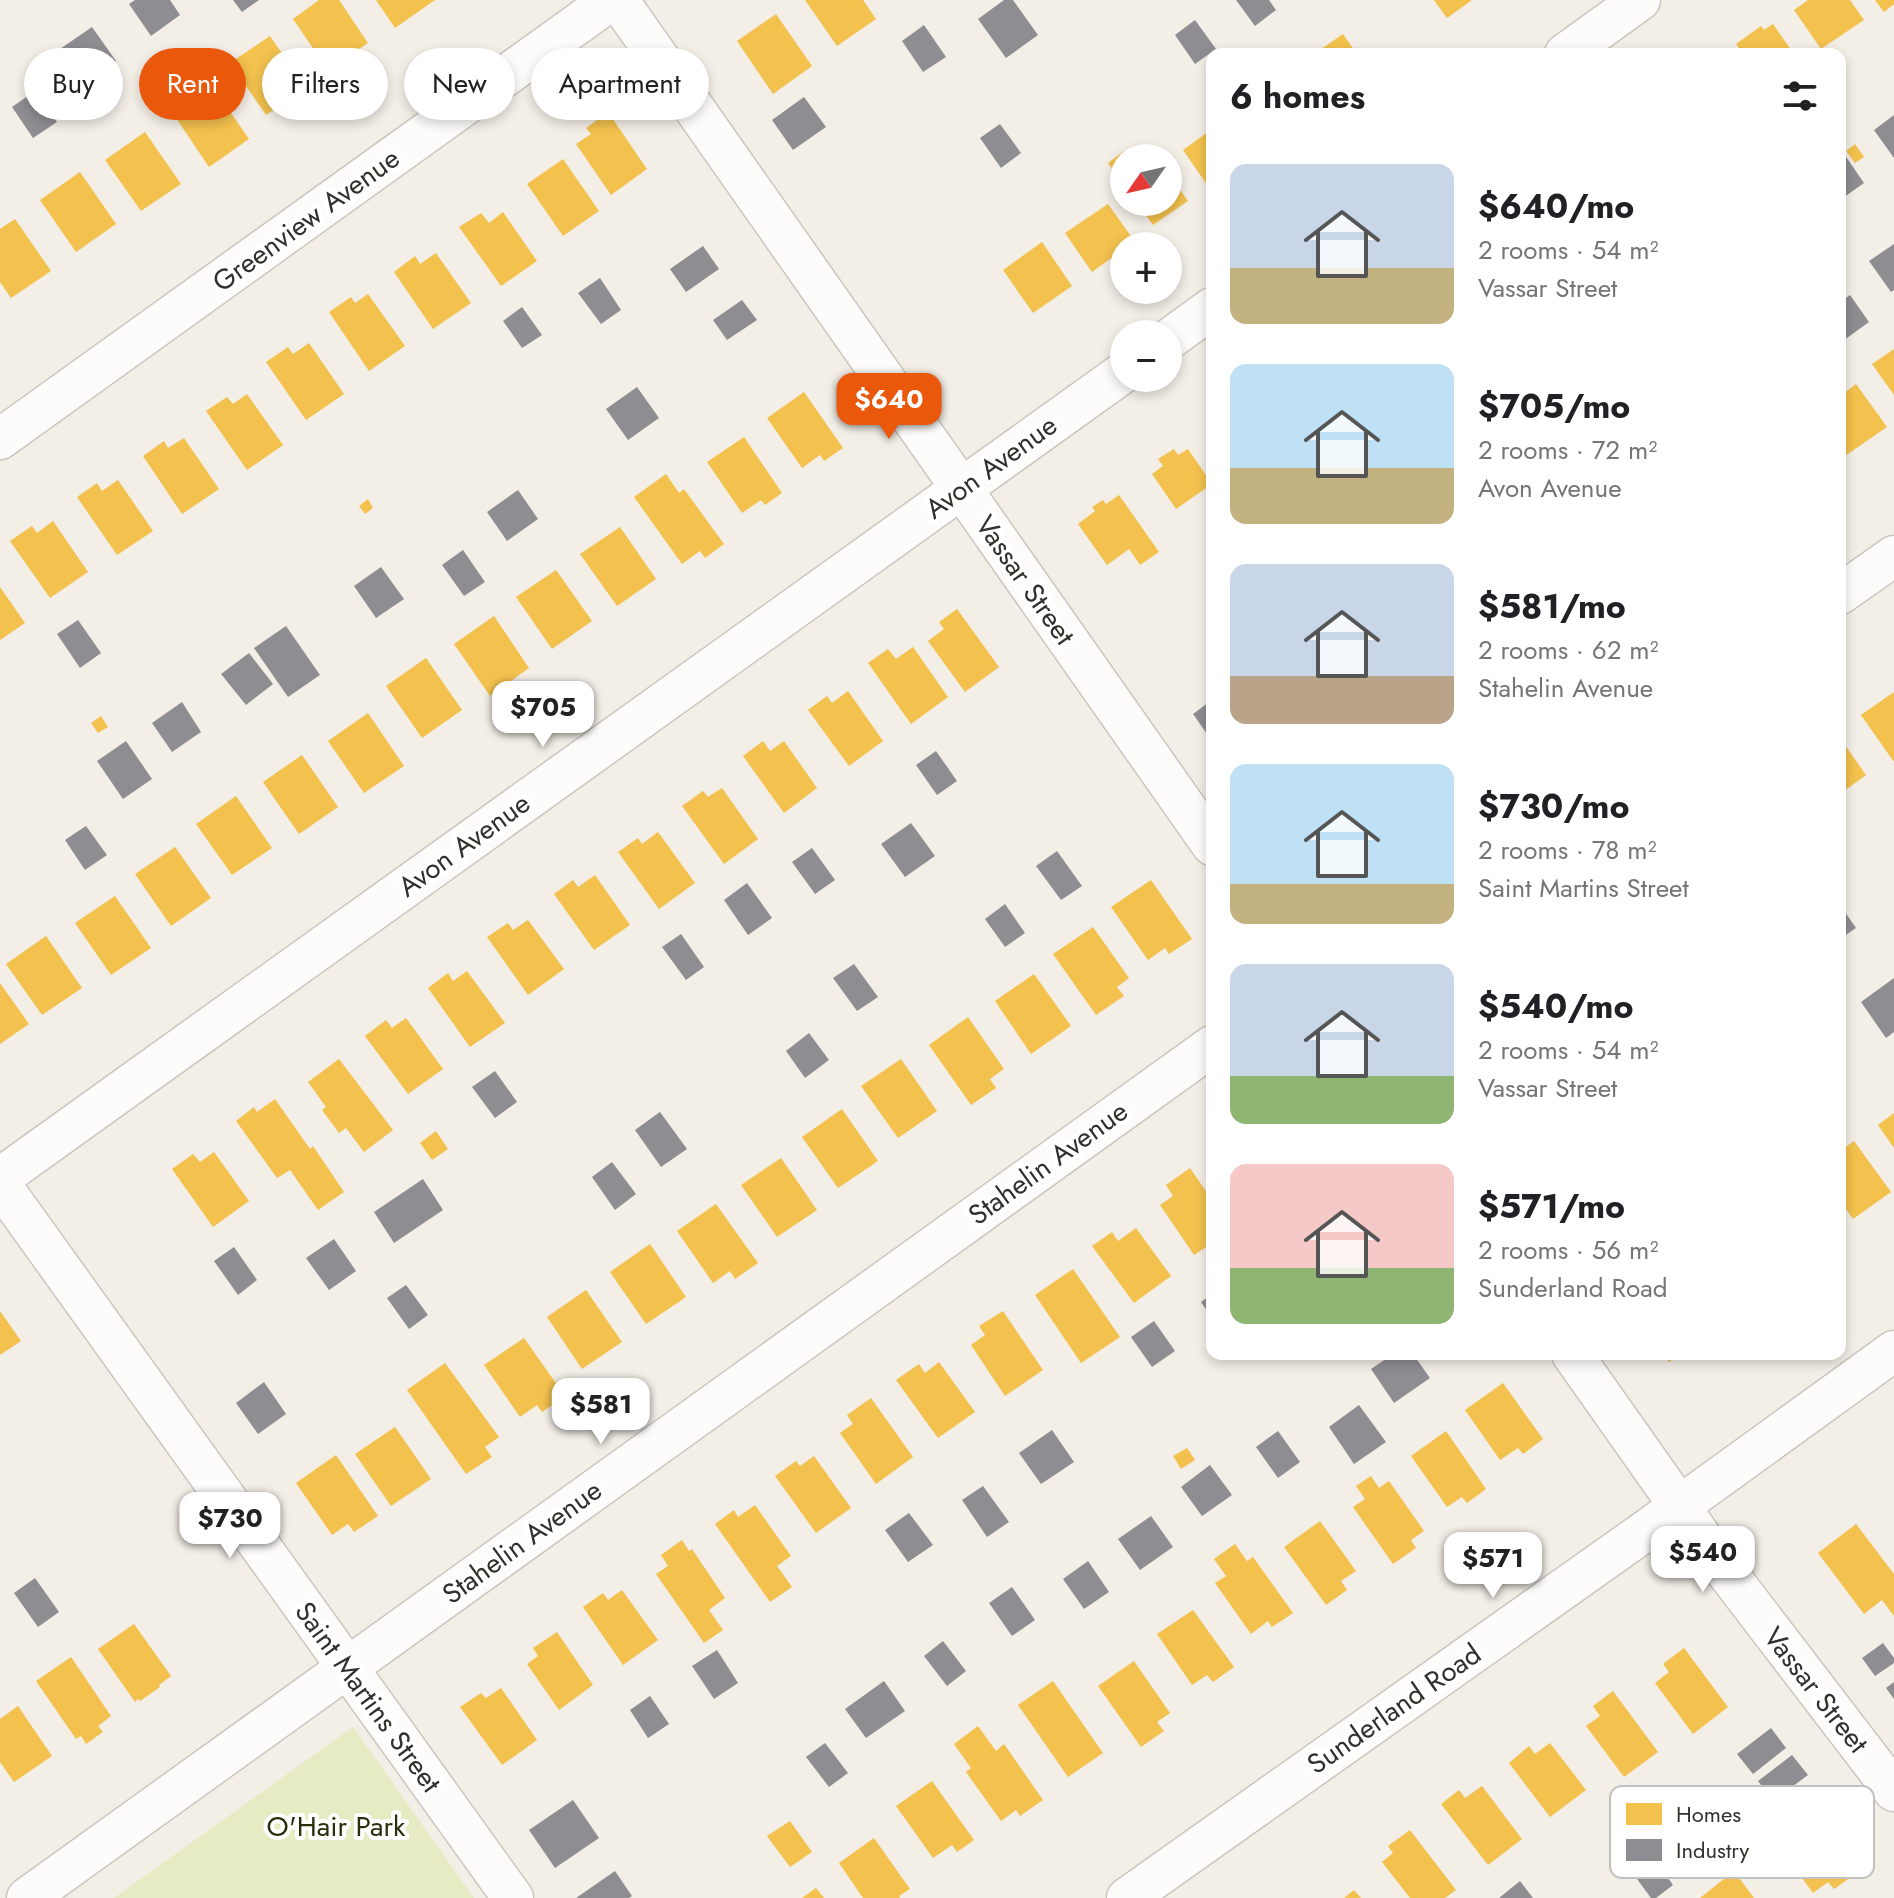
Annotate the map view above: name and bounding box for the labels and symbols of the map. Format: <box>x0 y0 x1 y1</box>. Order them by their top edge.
street label: Greenview Avenue <box>204 138 408 302</box>
north arrow <box>1110 144 1182 216</box>
pin: $640 <box>842 373 936 441</box>
street label: Avon Avenue <box>916 405 1066 529</box>
street label: Vassar Street <box>965 507 1085 653</box>
pin: $705 <box>496 681 590 749</box>
street label: Avon Avenue <box>389 783 539 907</box>
street label: Stahelin Avenue <box>960 1091 1136 1235</box>
pin: $581 <box>554 1378 648 1446</box>
street label: Stahelin Avenue <box>434 1470 610 1614</box>
pin: $730 <box>183 1492 277 1560</box>
pin: $540 <box>1656 1526 1750 1594</box>
pin: $571 <box>1446 1532 1540 1600</box>
street label: Saint Martins Street <box>285 1593 451 1801</box>
street label: Vassar Street <box>1754 1618 1878 1762</box>
street label: Sunderland Road <box>1299 1634 1489 1784</box>
legend <box>1610 1786 1874 1878</box>
text: Homes <box>1676 1798 1741 1830</box>
park label: O'Hair Park <box>267 1806 406 1847</box>
text: Industry <box>1676 1834 1749 1866</box>

